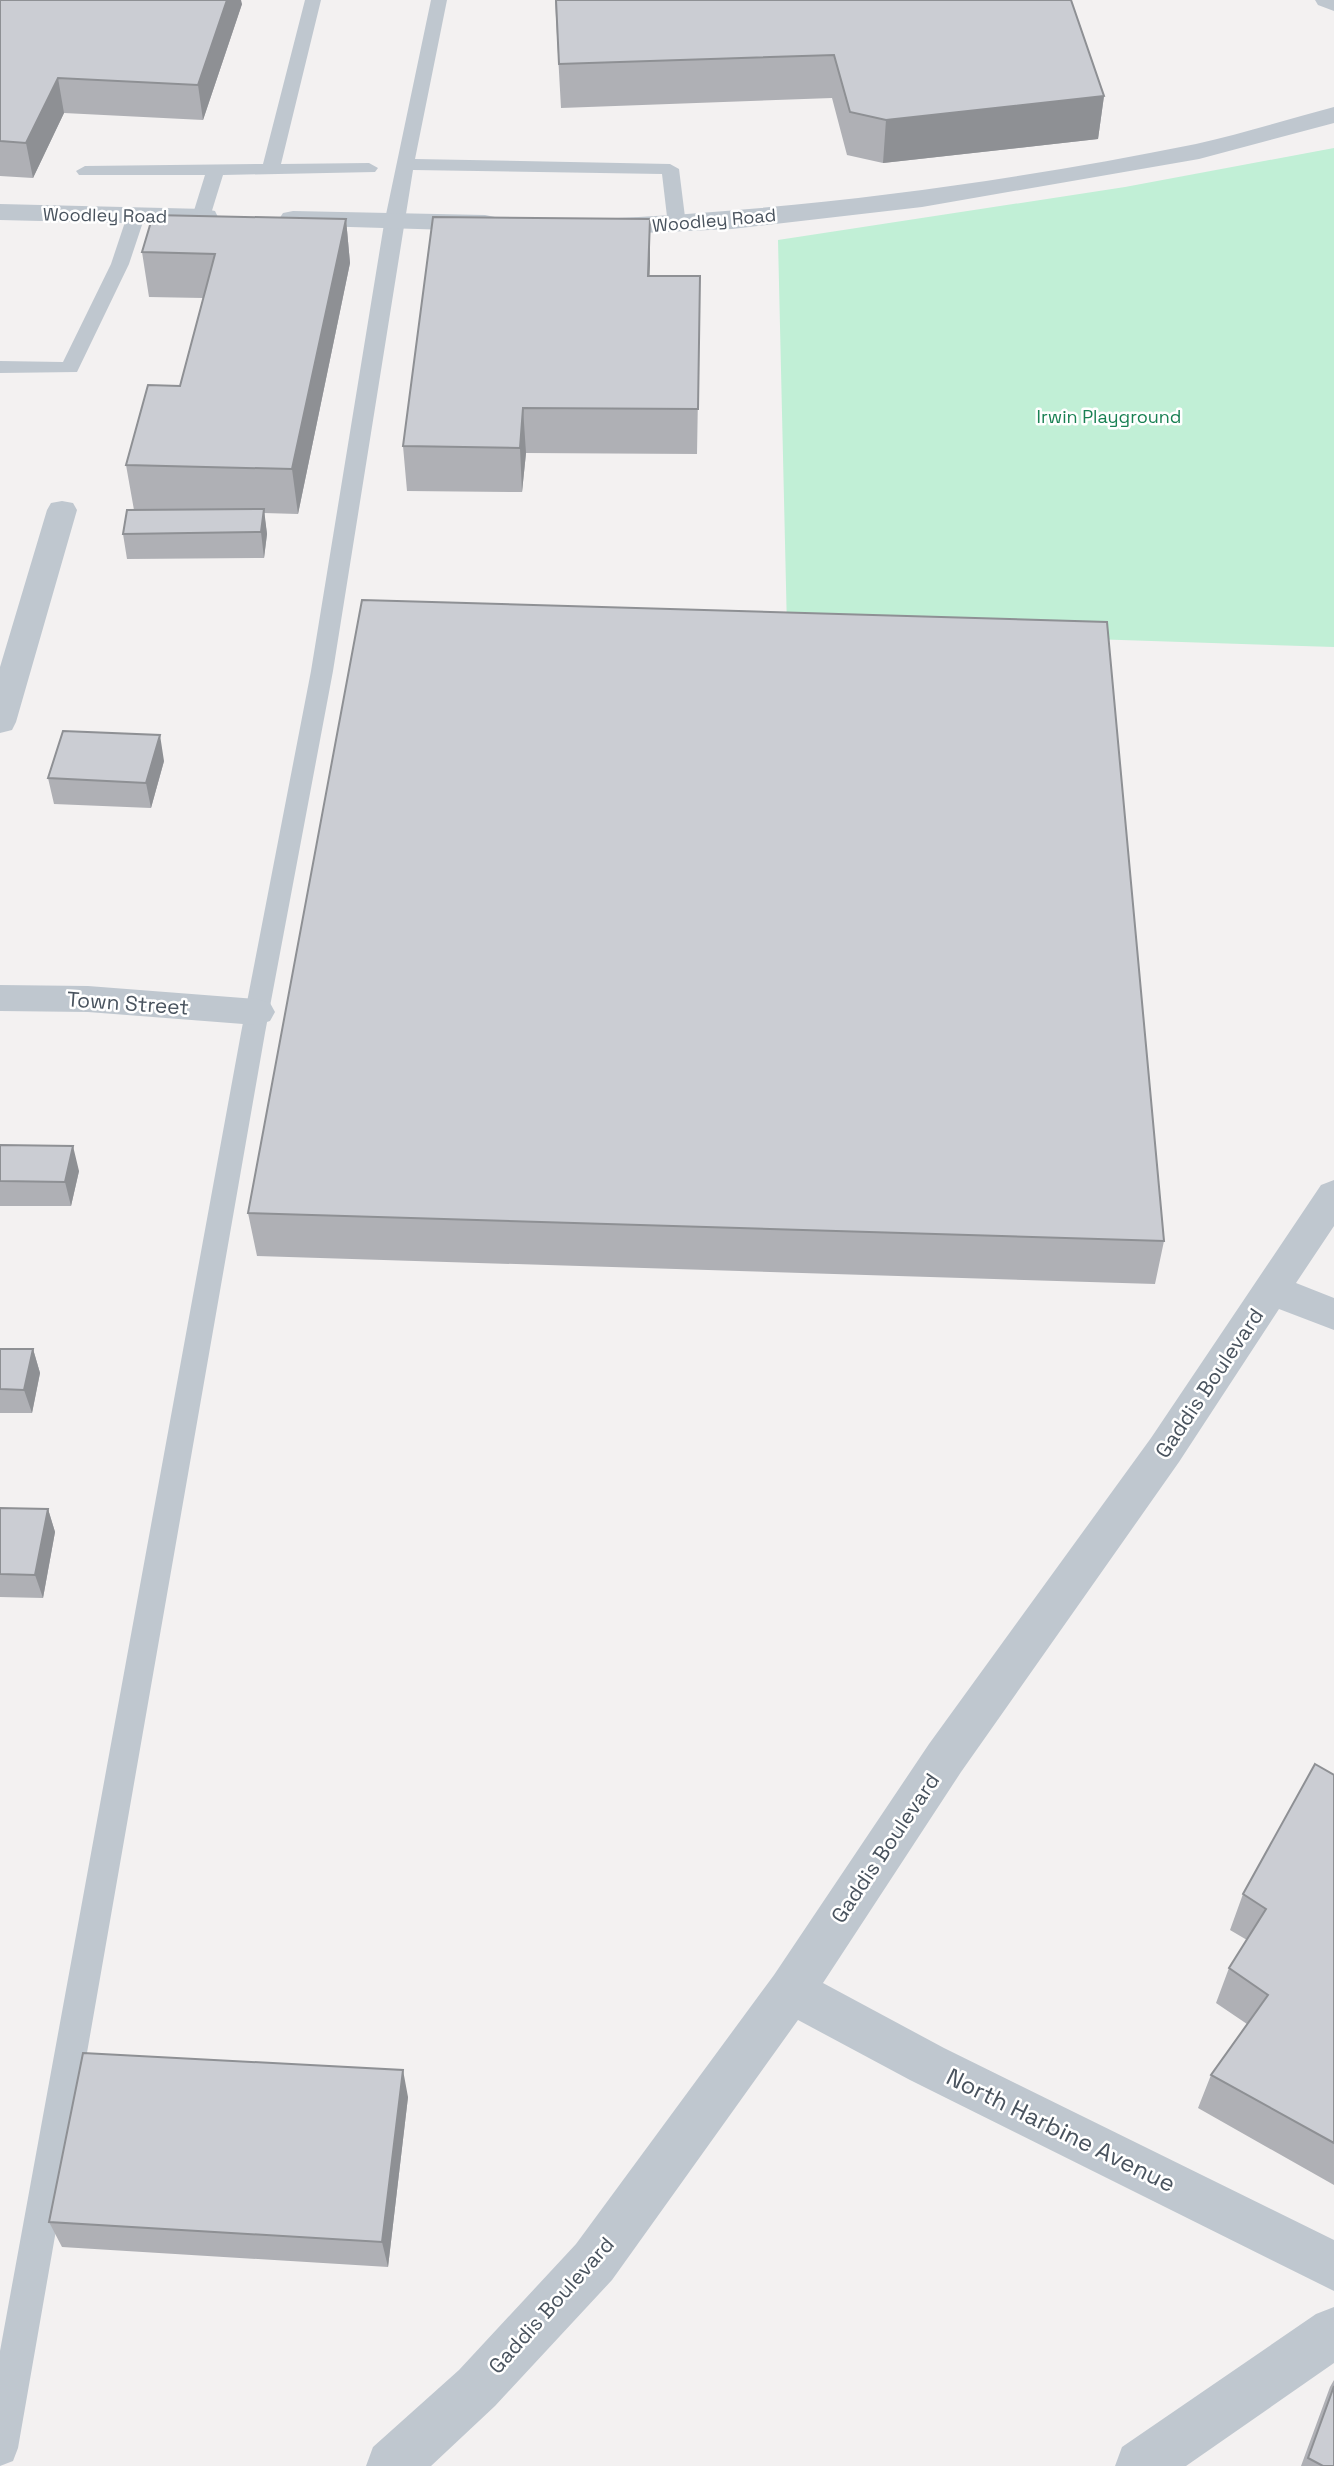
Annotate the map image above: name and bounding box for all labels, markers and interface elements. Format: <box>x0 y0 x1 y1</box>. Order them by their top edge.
street label: Woodley Road <box>43 202 167 228</box>
street label: Woodley Road <box>651 203 777 237</box>
park label: Irwin Playground <box>1037 405 1181 428</box>
street label: Town Street <box>66 985 190 1021</box>
street label: Gaddis Boulevard <box>1149 1303 1269 1463</box>
street label: Gaddis Boulevard <box>825 1768 945 1928</box>
street label: North Harbine Avenue <box>941 2061 1181 2199</box>
street label: Gaddis Boulevard <box>482 2231 620 2379</box>

